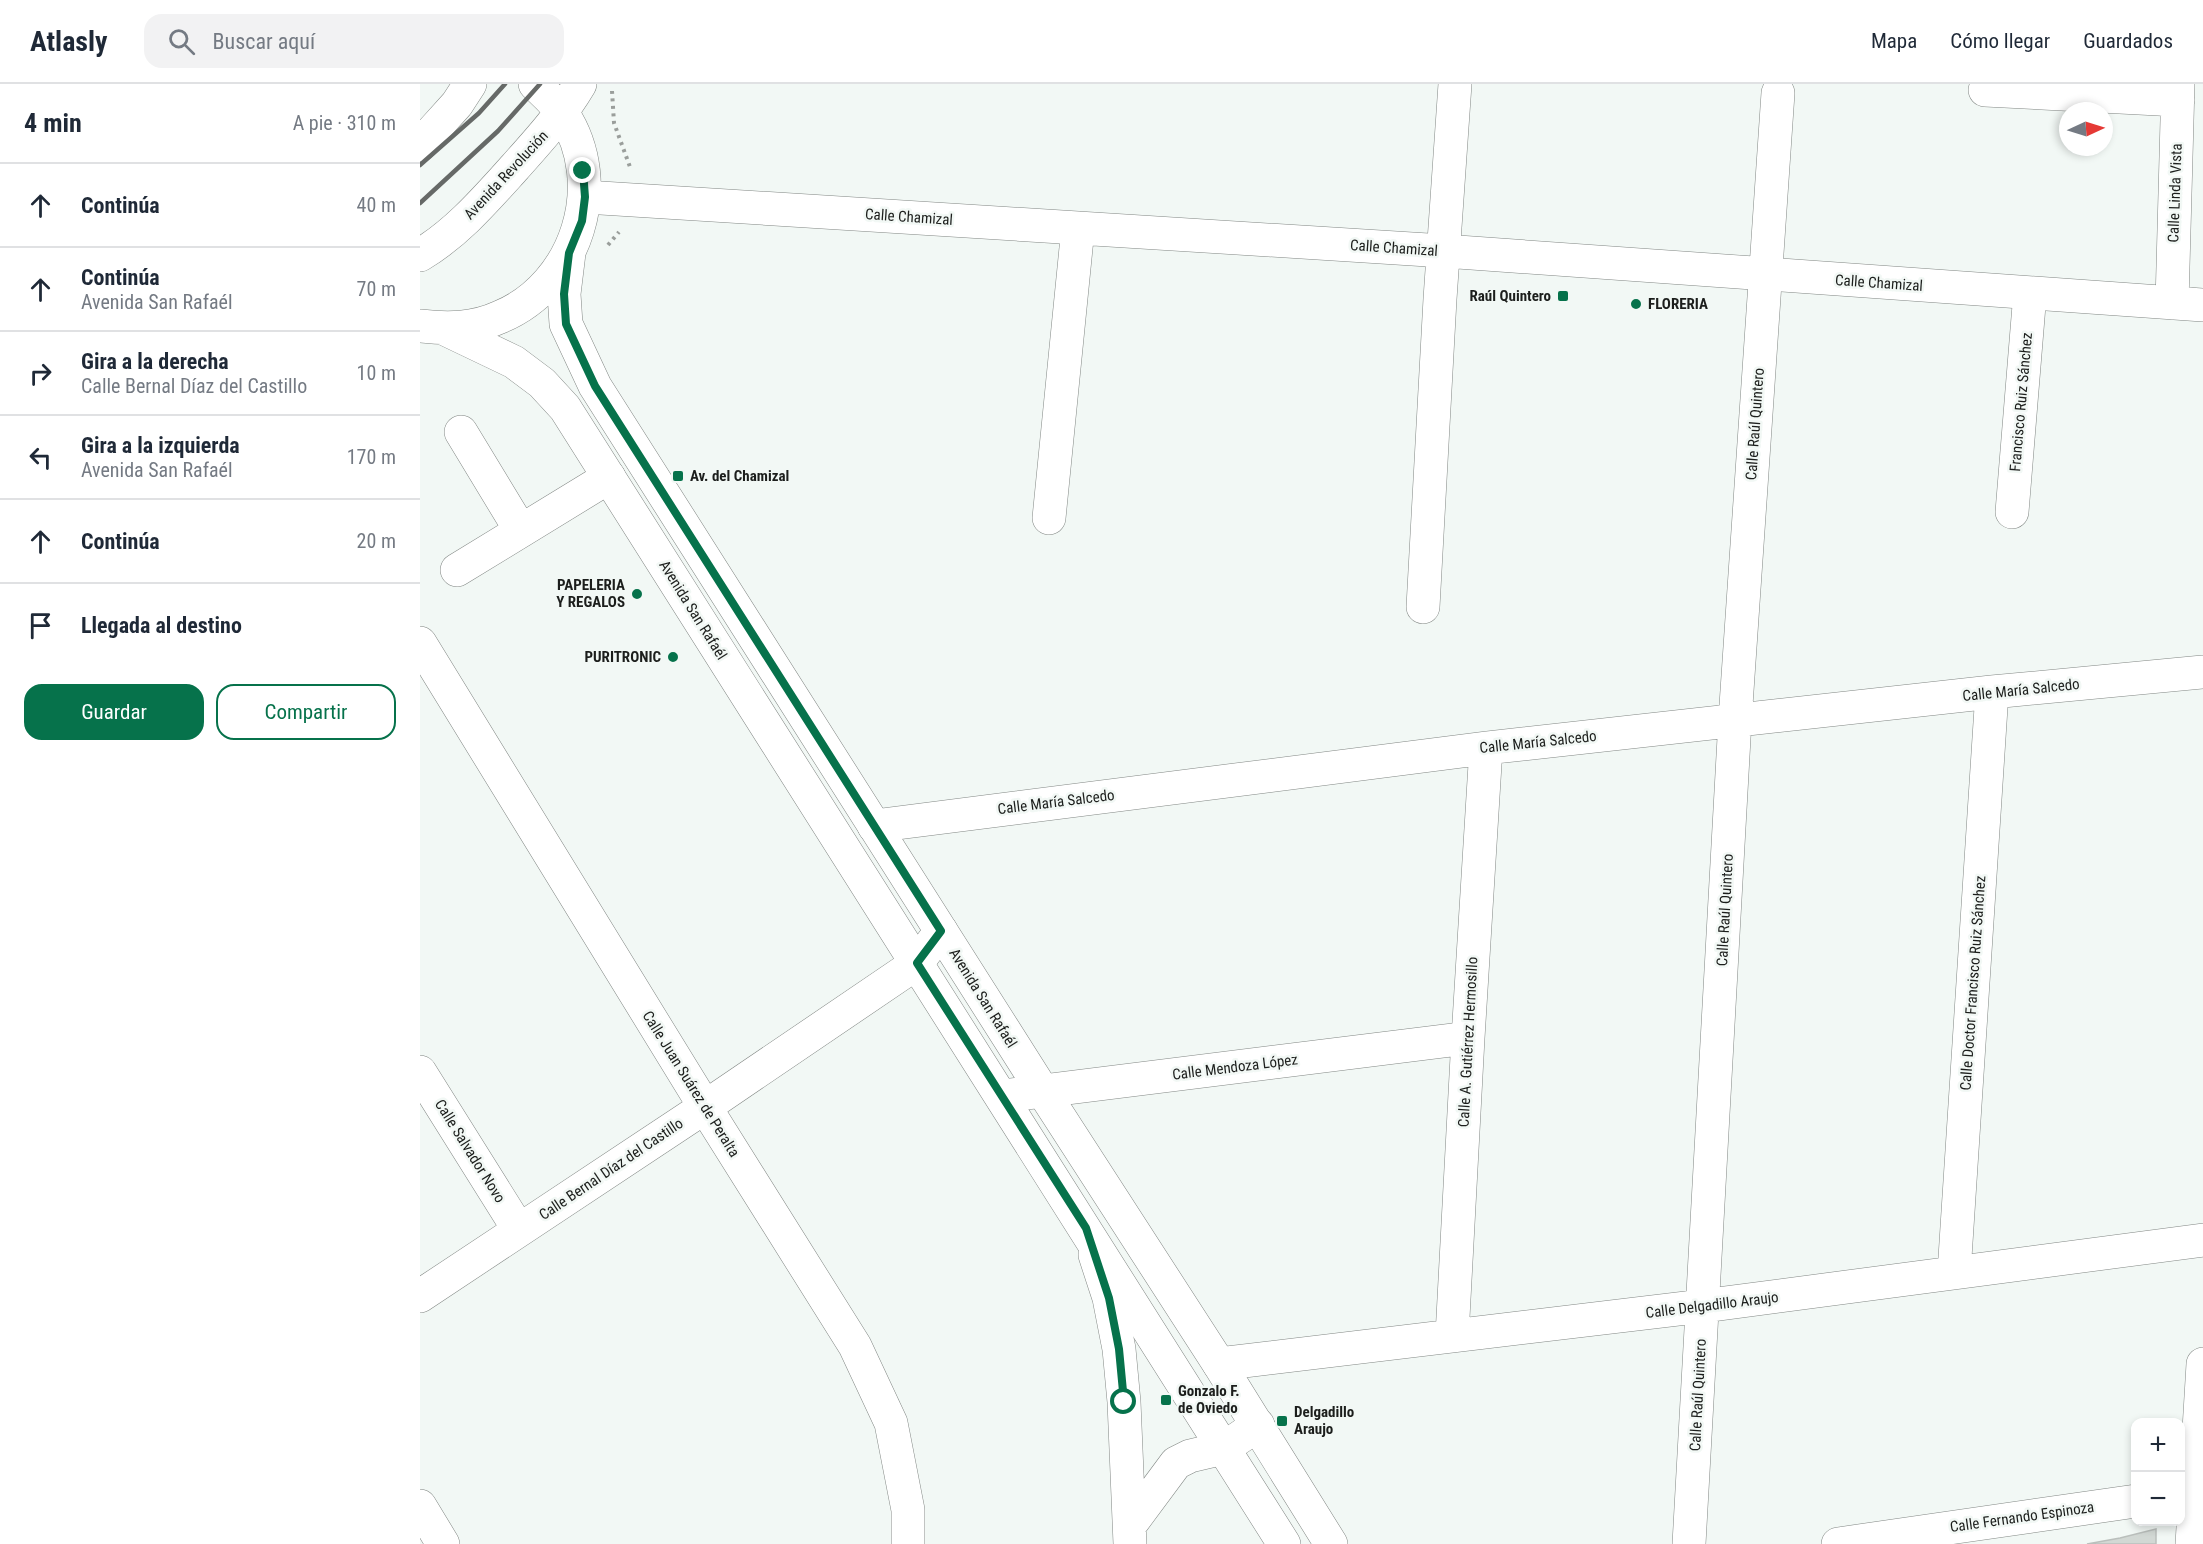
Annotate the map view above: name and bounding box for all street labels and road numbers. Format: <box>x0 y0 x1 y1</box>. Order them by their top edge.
street label: Avenida Revolución <box>460 127 552 223</box>
street label: Calle Linda Vista <box>2164 143 2186 243</box>
street label: Calle Chamizal <box>865 205 953 229</box>
street label: Calle Chamizal <box>1350 236 1438 260</box>
street label: Calle Chamizal <box>1835 271 1923 295</box>
street label: Francisco Ruiz Sánchez <box>2006 332 2036 472</box>
street label: Calle Raúl Quintero <box>1742 367 1768 481</box>
street label: Avenida San Rafaél <box>655 557 731 663</box>
street label: Calle María Salcedo <box>1962 675 2080 705</box>
street label: Calle María Salcedo <box>1479 727 1597 757</box>
street label: Calle María Salcedo <box>997 786 1115 818</box>
street label: Calle Raúl Quintero <box>1713 853 1737 967</box>
street label: Calle Doctor Francisco Ruiz Sánchez <box>1957 875 1989 1091</box>
street label: Avenida San Rafaél <box>945 945 1021 1051</box>
street label: Calle A. Gutiérrez Hermosillo <box>1455 956 1481 1128</box>
street label: Calle Juan Suárez de Peralta <box>639 1008 743 1160</box>
street label: Calle Mendoza López <box>1171 1050 1299 1084</box>
street label: Calle Salvador Novo <box>431 1096 509 1206</box>
street label: Calle Bernal Díaz del Castillo <box>536 1114 686 1224</box>
street label: Calle Delgadillo Araujo <box>1645 1288 1779 1322</box>
street label: Calle Raúl Quintero <box>1686 1338 1710 1452</box>
street label: Calle Fernando Espinoza <box>1949 1498 2095 1536</box>

